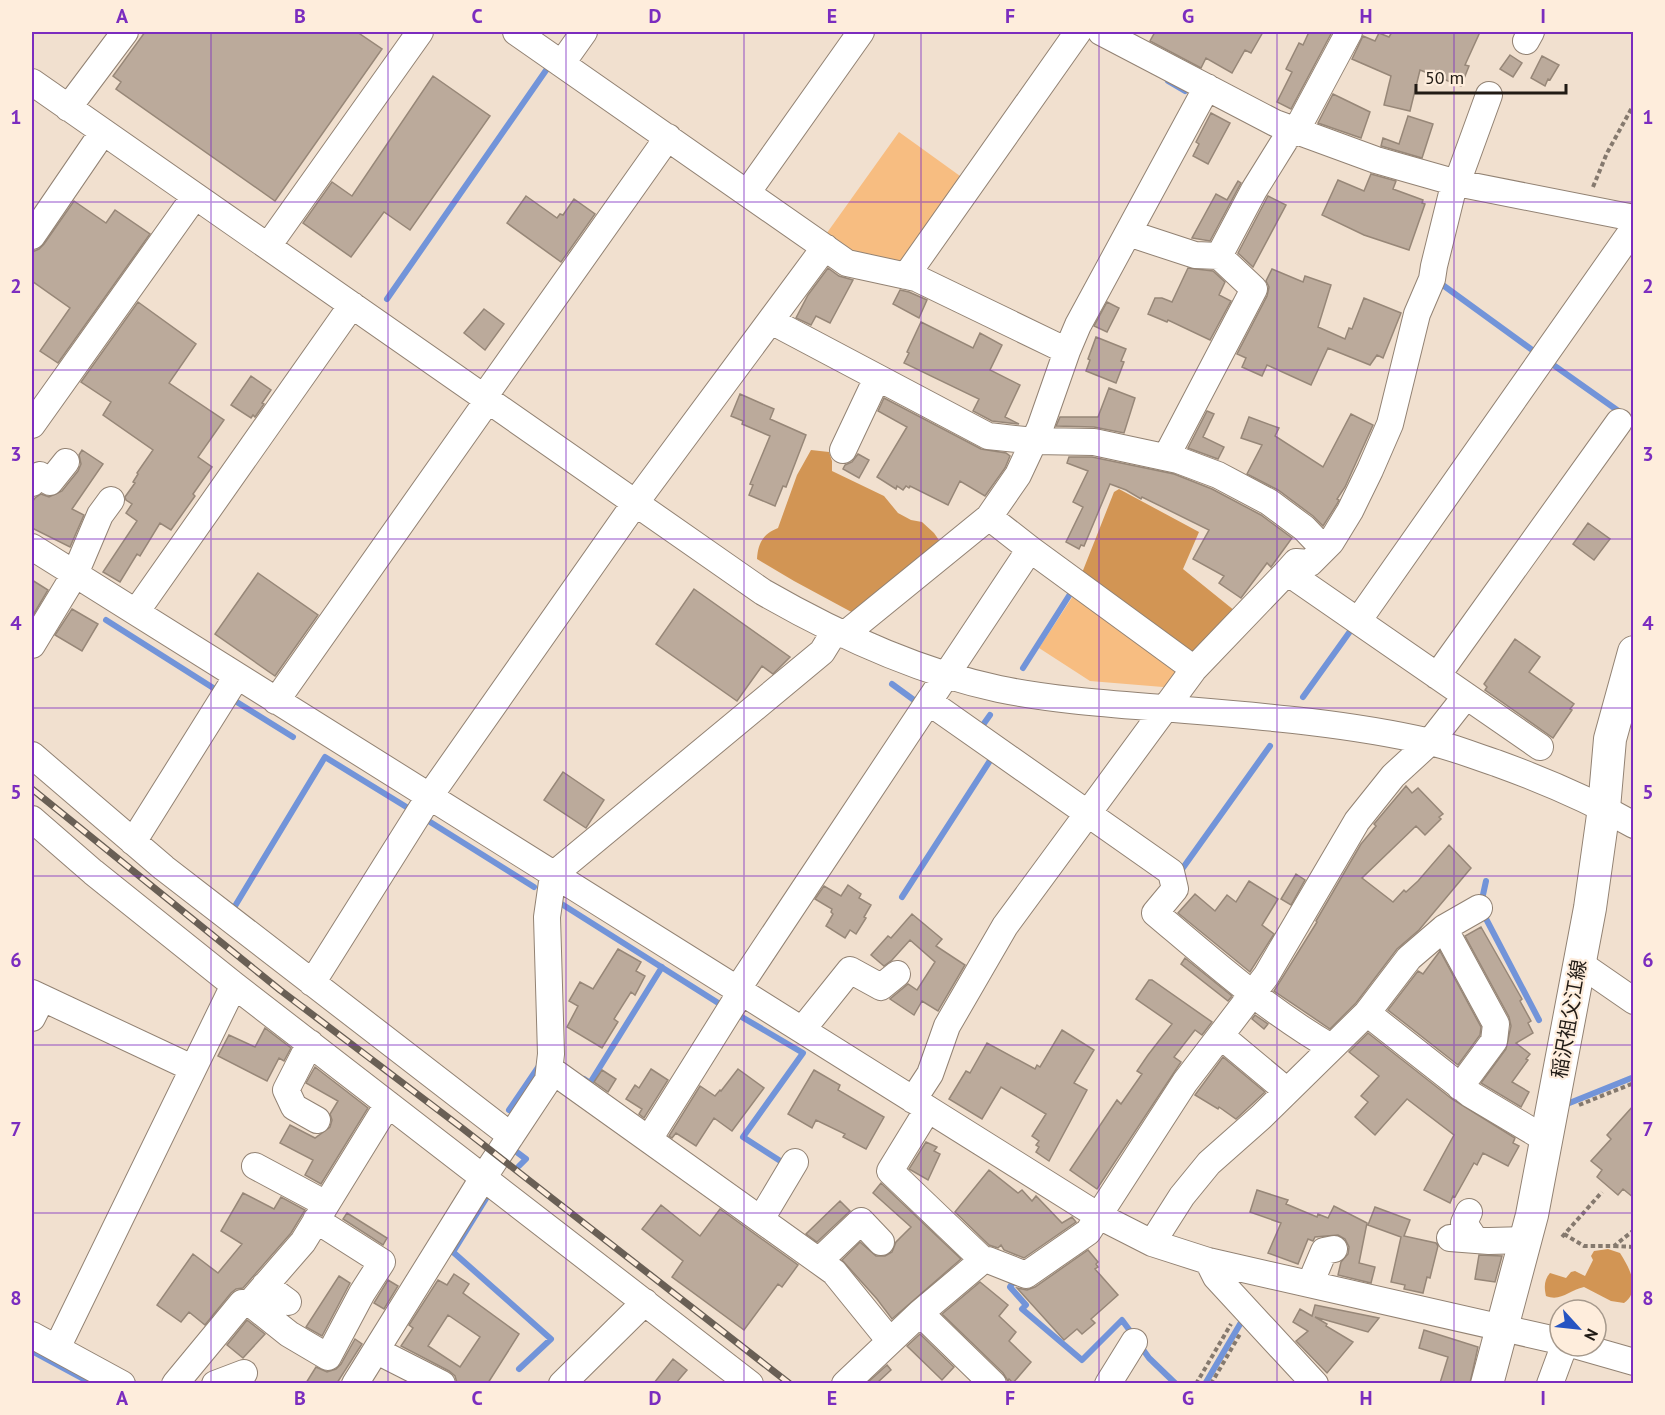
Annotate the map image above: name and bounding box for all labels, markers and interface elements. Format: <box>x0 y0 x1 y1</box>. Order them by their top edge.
text: A <box>116 3 129 29</box>
text: B <box>294 3 306 29</box>
text: C <box>471 3 483 29</box>
text: D <box>649 3 662 29</box>
text: E <box>827 3 837 29</box>
text: F <box>1005 3 1015 29</box>
text: G <box>1182 3 1194 29</box>
text: H <box>1359 3 1373 29</box>
text: I <box>1540 3 1546 29</box>
scale bar <box>1416 57 1566 95</box>
text: 50 m <box>1425 66 1464 89</box>
text: 1 <box>10 104 22 130</box>
text: 1 <box>1642 104 1654 130</box>
text: 2 <box>10 273 22 299</box>
text: 2 <box>1642 273 1654 299</box>
text: 3 <box>10 441 22 467</box>
text: 3 <box>1642 441 1654 467</box>
text: 4 <box>10 610 22 636</box>
text: 4 <box>1642 610 1654 636</box>
text: 5 <box>10 779 22 805</box>
text: 5 <box>1642 779 1654 805</box>
text: 6 <box>10 947 22 973</box>
text: 6 <box>1642 947 1654 973</box>
street label: 稲沢祖父江線 <box>1546 958 1592 1080</box>
text: 7 <box>10 1116 22 1142</box>
text: 7 <box>1642 1116 1654 1142</box>
text: 8 <box>10 1285 22 1311</box>
text: 8 <box>1642 1285 1654 1311</box>
north arrow <box>1548 1298 1608 1358</box>
text: N <box>1580 1326 1603 1344</box>
text: A <box>116 1385 129 1411</box>
text: B <box>294 1385 306 1411</box>
text: C <box>471 1385 483 1411</box>
text: D <box>649 1385 662 1411</box>
text: E <box>827 1385 837 1411</box>
text: F <box>1005 1385 1015 1411</box>
text: G <box>1182 1385 1194 1411</box>
text: H <box>1359 1385 1373 1411</box>
text: I <box>1540 1385 1546 1411</box>

